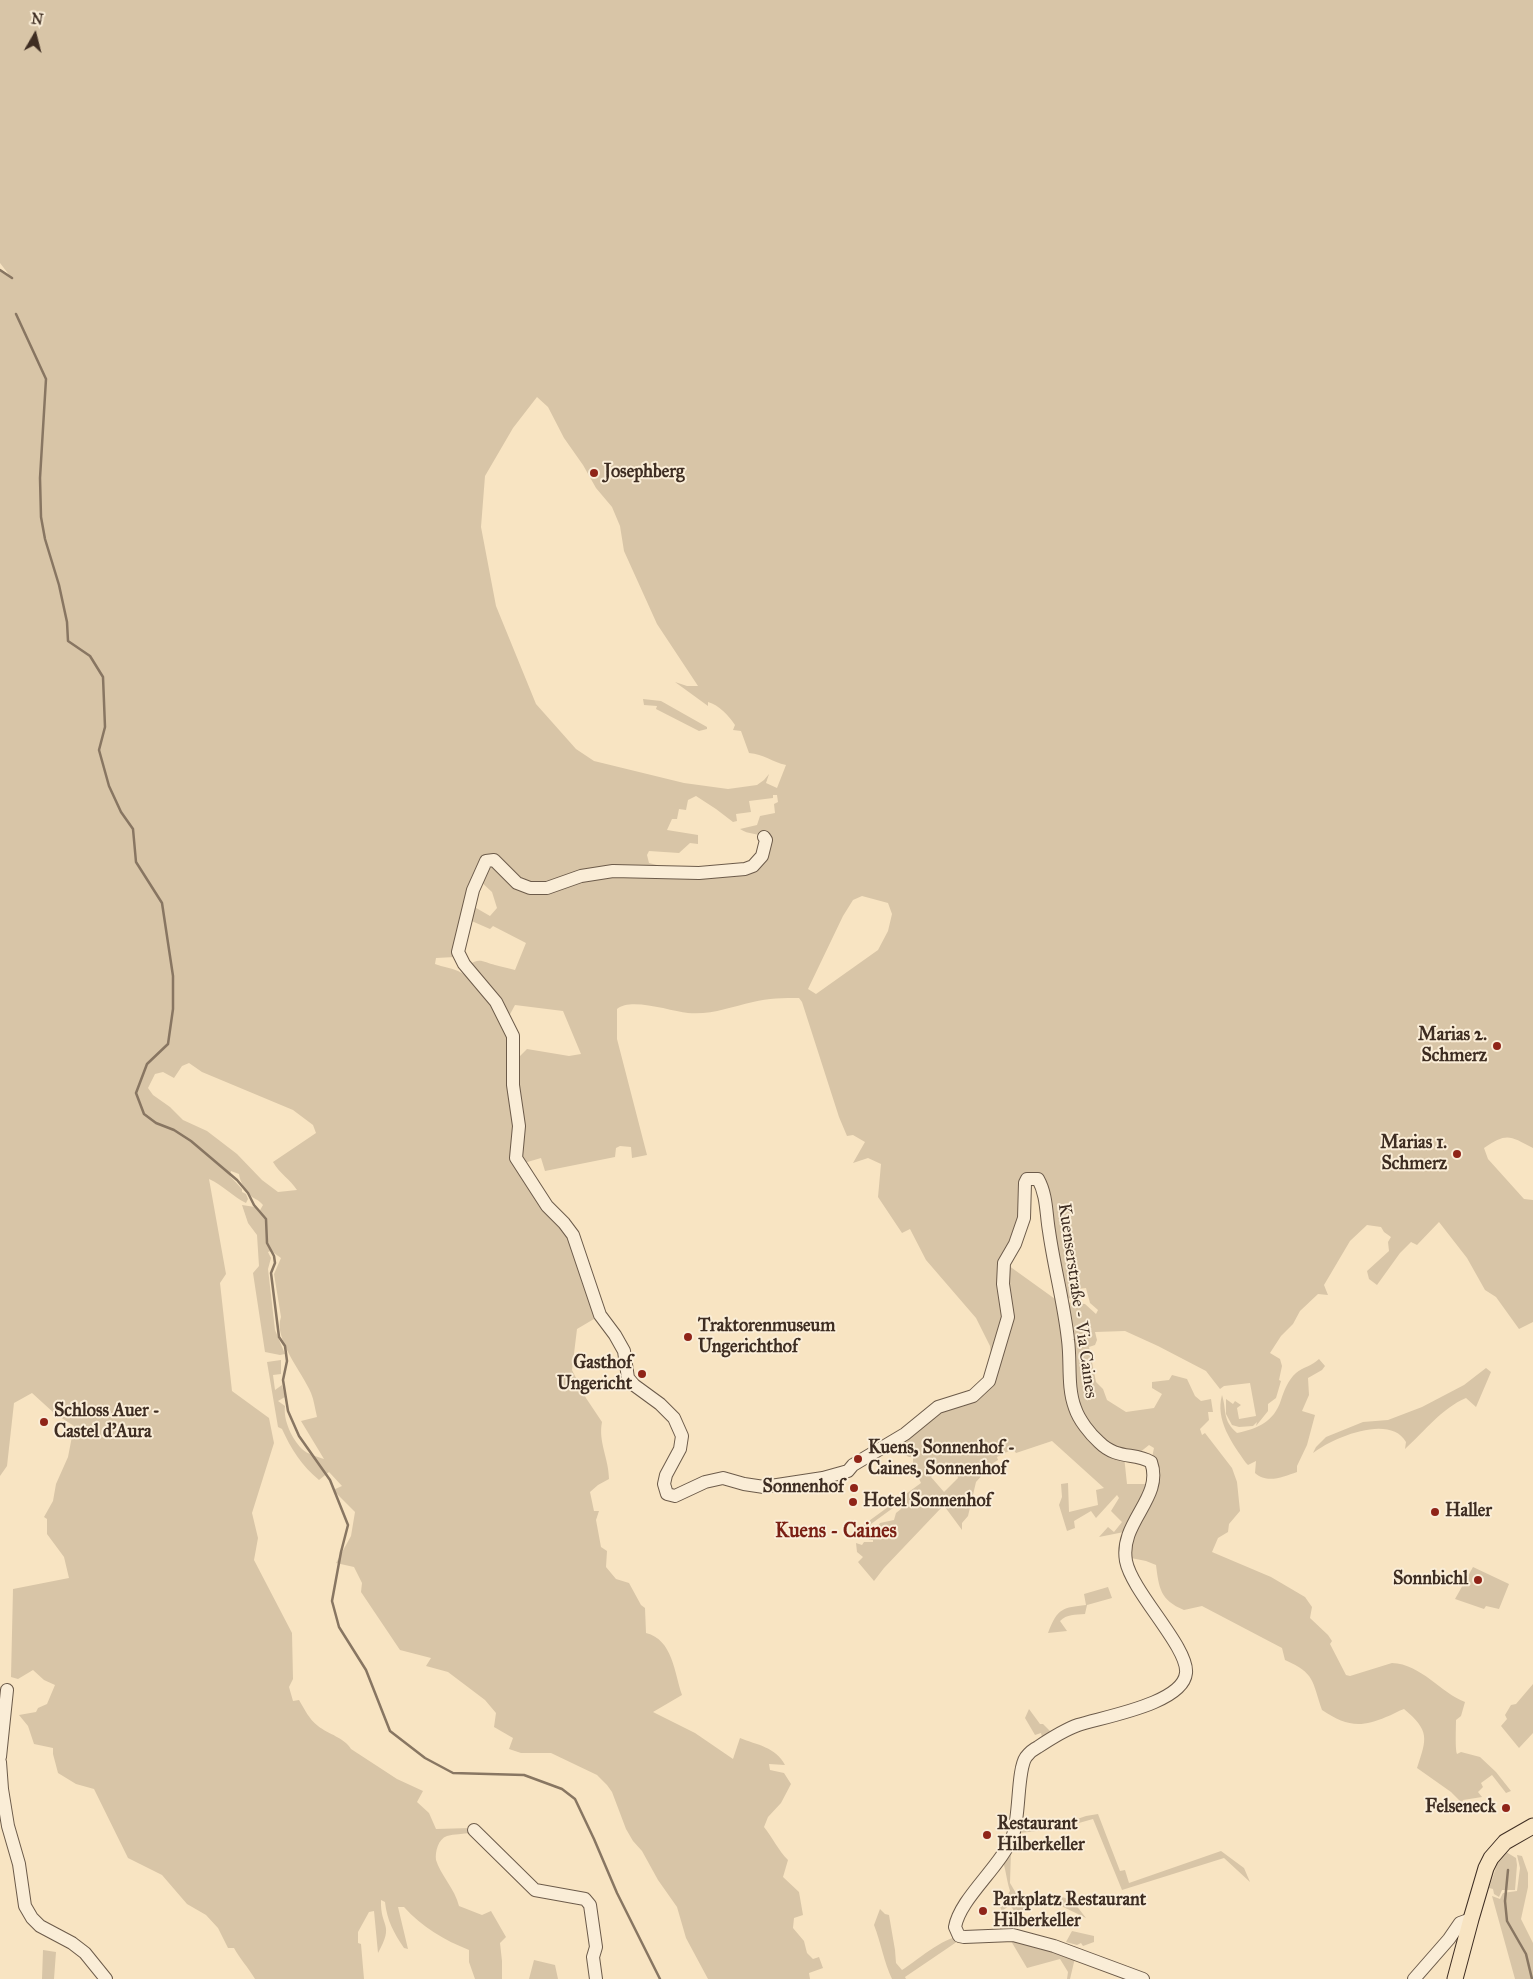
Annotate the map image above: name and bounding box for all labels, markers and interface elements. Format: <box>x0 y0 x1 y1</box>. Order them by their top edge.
north arrow <box>10 10 60 60</box>
text: N <box>30 10 44 29</box>
place label: Josephberg <box>604 462 684 484</box>
marker: Josephberg <box>588 467 600 479</box>
place label: Marias 2. Schmerz <box>1418 1025 1487 1068</box>
marker: Marias 2. Schmerz <box>1491 1040 1503 1052</box>
place label: Marias 1. Schmerz <box>1380 1133 1447 1176</box>
marker: Marias 1. Schmerz <box>1451 1148 1463 1160</box>
street label: Kuenserstraße - Via Caines <box>1053 1202 1101 1400</box>
place label: Traktorenmuseum Ungerichthof <box>698 1316 835 1358</box>
marker: Traktorenmuseum Ungerichthof <box>682 1331 694 1343</box>
place label: Gasthof Ungericht <box>557 1353 632 1396</box>
marker: Gasthof Ungericht <box>636 1368 648 1380</box>
place label: Schloss Auer - Castel d'Aura <box>54 1401 160 1444</box>
marker: Schloss Auer - Castel d'Aura <box>38 1416 50 1428</box>
place label: Kuens, Sonnenhof - Caines, Sonnenhof <box>868 1438 1015 1480</box>
marker: Kuens, Sonnenhof - Caines, Sonnenhof <box>852 1453 864 1465</box>
place label: Sonnenhof <box>763 1477 844 1499</box>
marker: Sonnenhof <box>848 1482 860 1494</box>
place label: Hotel Sonnenhof <box>863 1491 992 1513</box>
marker: Hotel Sonnenhof <box>847 1496 859 1508</box>
place label: Haller <box>1445 1501 1492 1523</box>
marker: Haller <box>1429 1506 1441 1518</box>
district label: Kuens - Caines <box>775 1520 897 1544</box>
place label: Sonnbichl <box>1393 1569 1468 1591</box>
marker: Sonnbichl <box>1472 1574 1484 1586</box>
place label: Felseneck <box>1425 1797 1496 1819</box>
marker: Felseneck <box>1500 1802 1512 1814</box>
place label: Restaurant Hilberkeller <box>997 1814 1085 1856</box>
marker: Restaurant Hilberkeller <box>981 1829 993 1841</box>
place label: Parkplatz Restaurant Hilberkeller <box>993 1890 1146 1932</box>
marker: Parkplatz Restaurant Hilberkeller <box>977 1905 989 1917</box>

